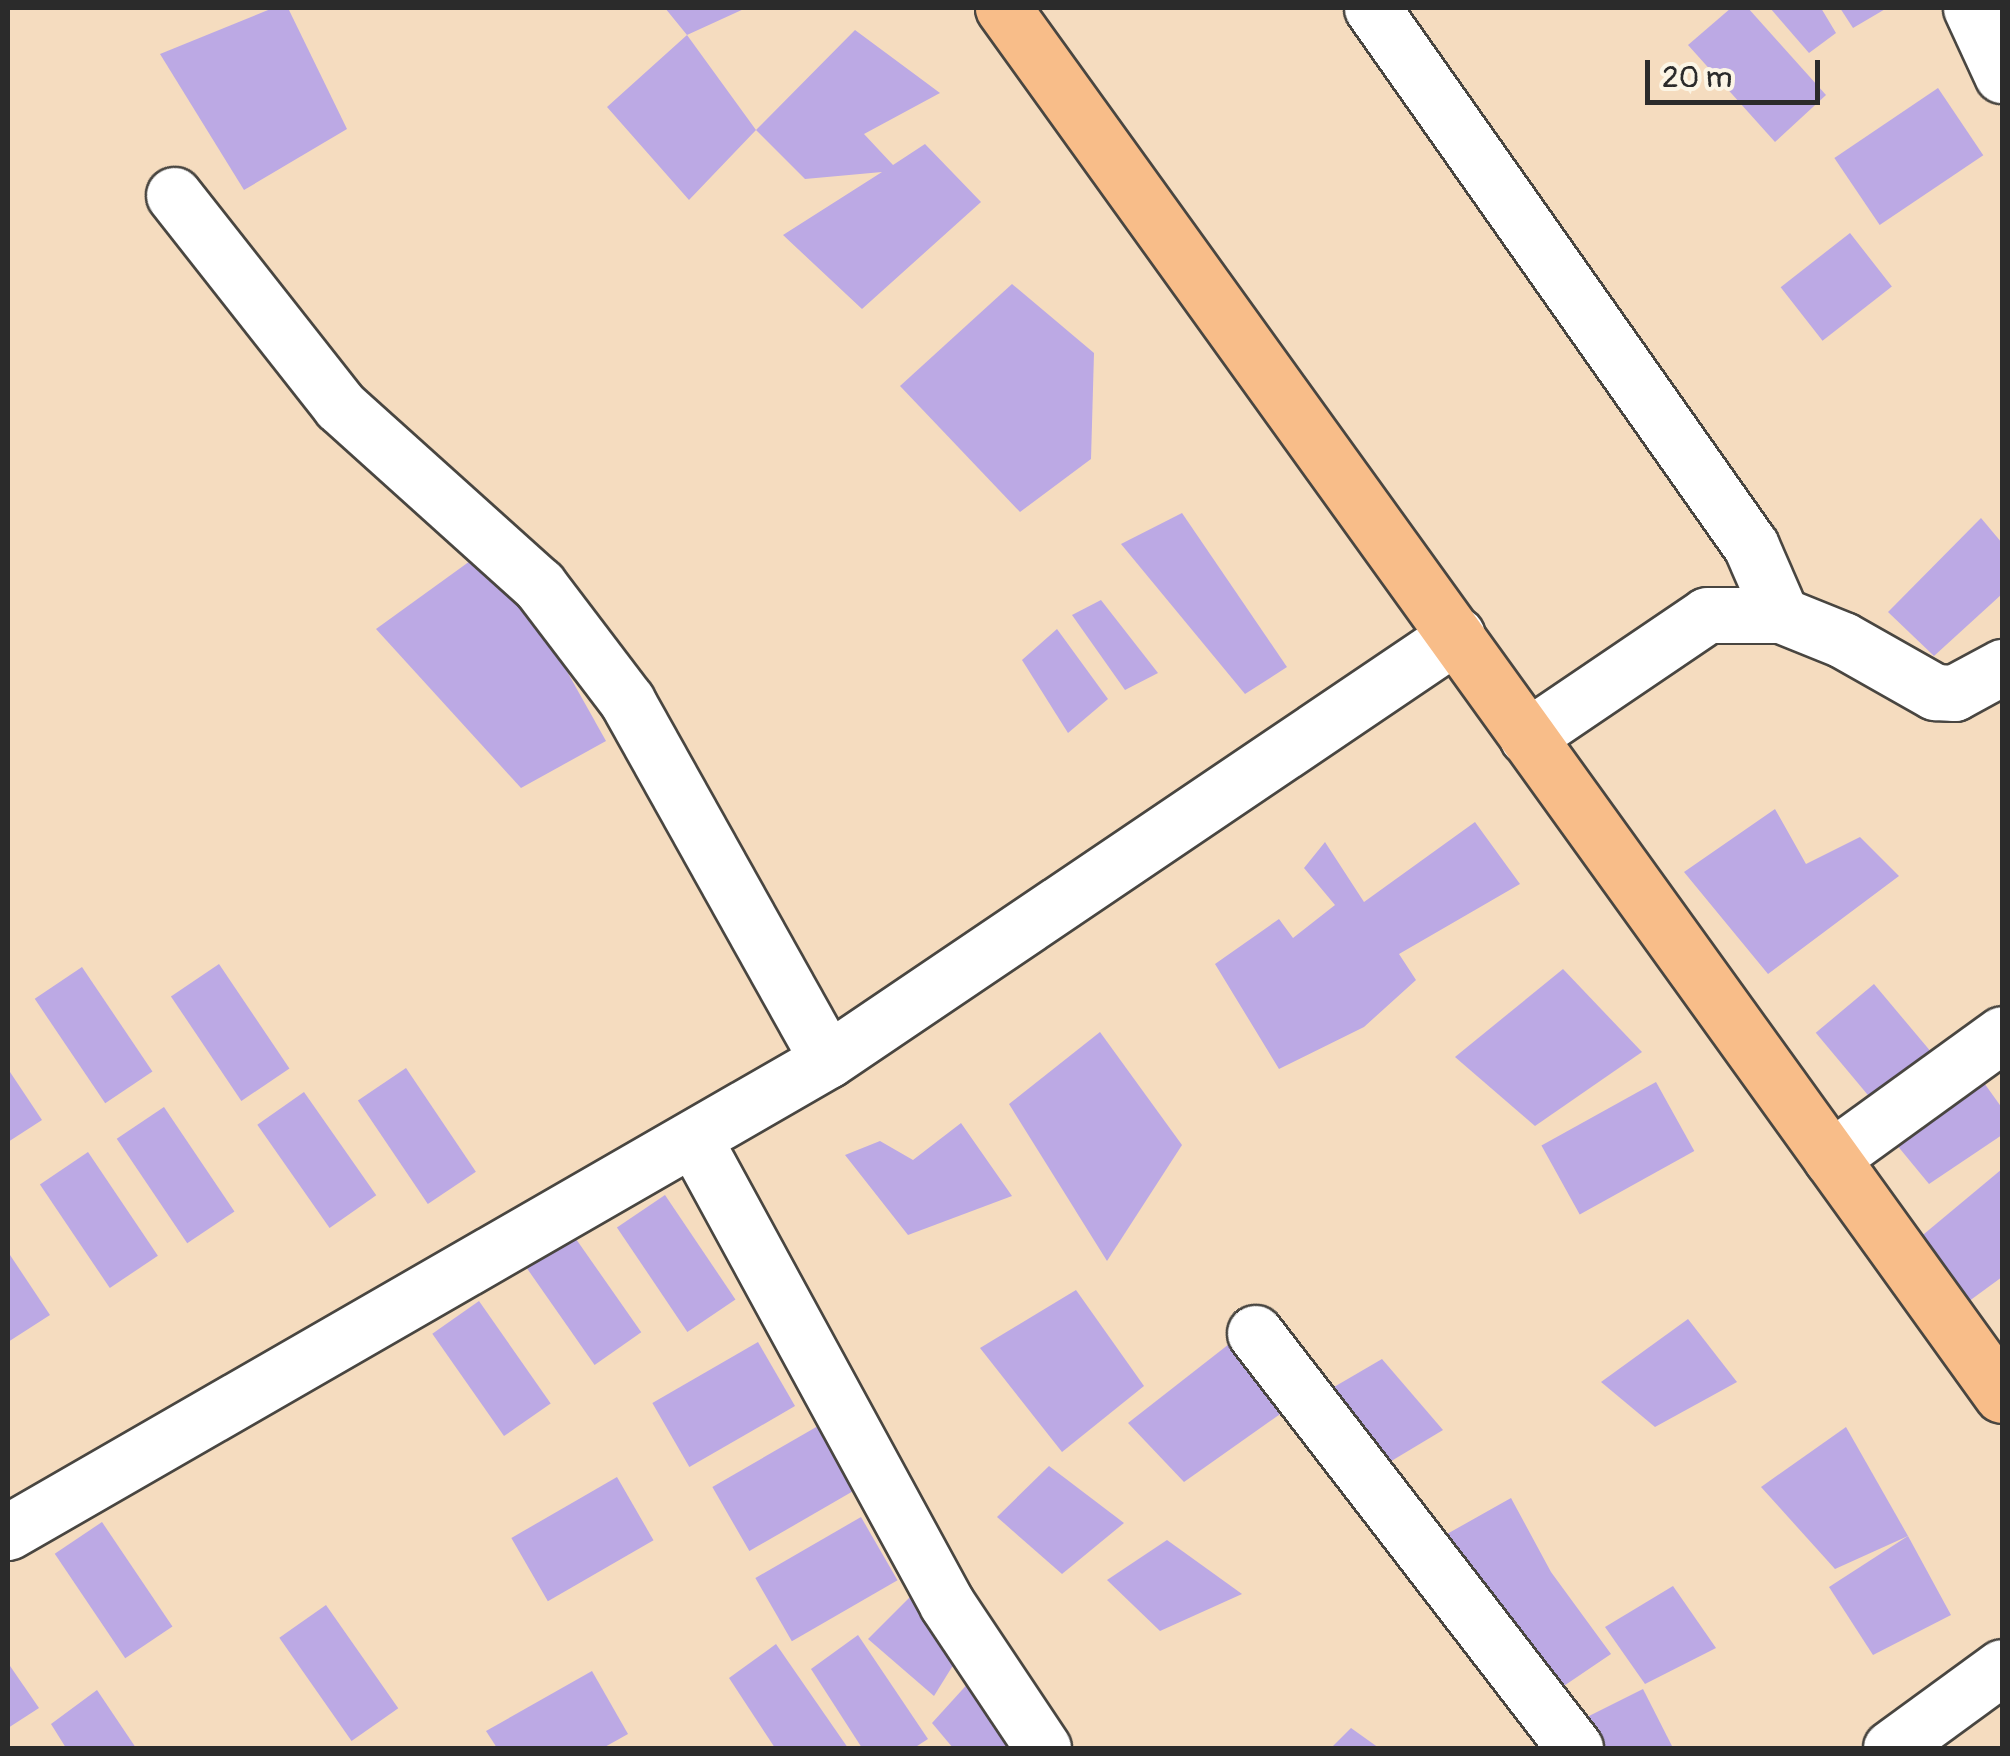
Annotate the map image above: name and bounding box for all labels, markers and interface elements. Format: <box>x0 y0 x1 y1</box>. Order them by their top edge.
scale bar <box>1650 40 1825 102</box>
text: 20 m <box>1662 59 1732 96</box>

